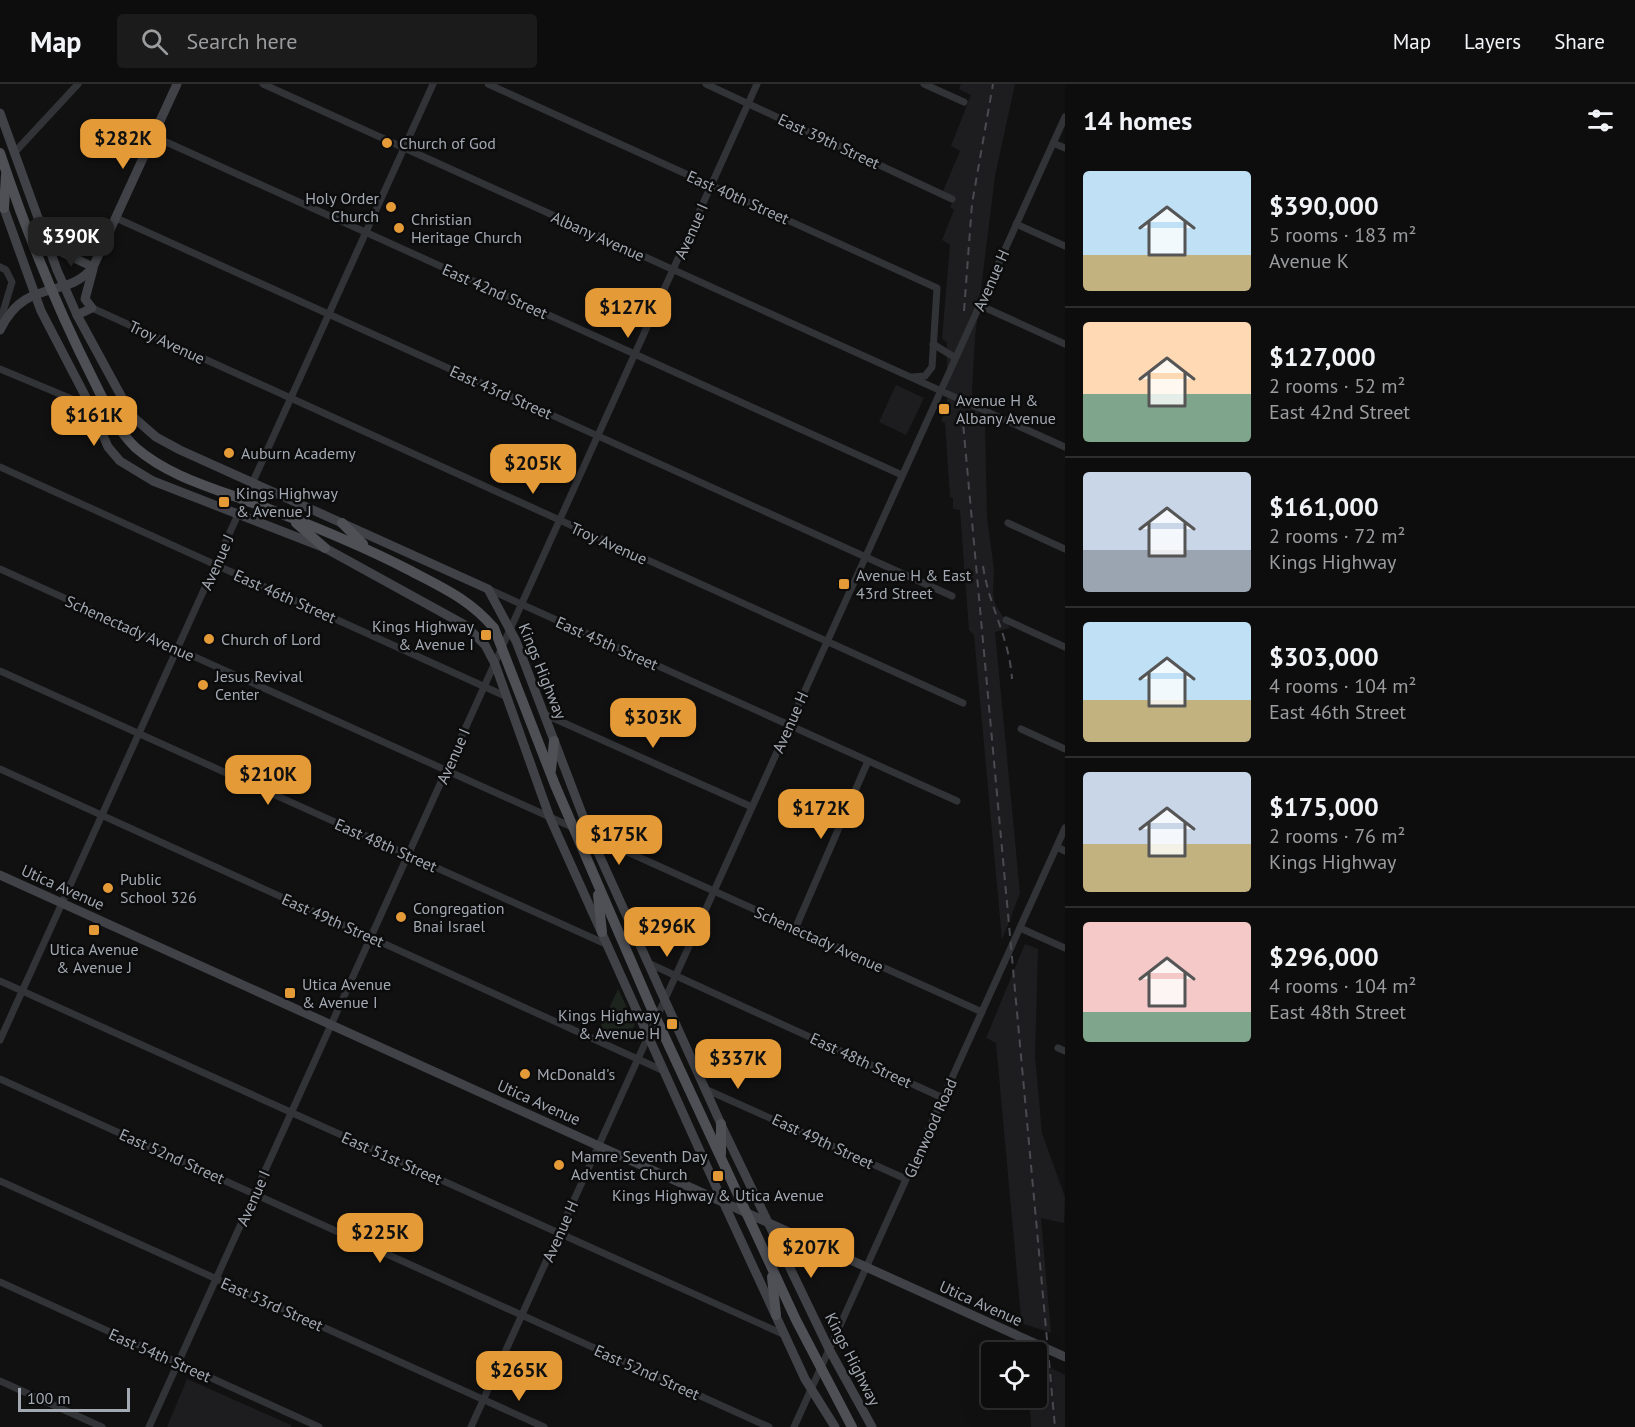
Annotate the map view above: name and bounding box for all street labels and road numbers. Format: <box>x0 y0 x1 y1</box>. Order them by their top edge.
street label: East 39th Street <box>775 109 883 173</box>
street label: East 40th Street <box>684 166 793 229</box>
street label: Avenue I <box>670 200 712 262</box>
street label: Albany Avenue <box>548 207 648 265</box>
street label: Avenue H <box>969 246 1013 314</box>
street label: East 42nd Street <box>439 259 551 323</box>
street label: Troy Avenue <box>126 316 208 368</box>
street label: East 43rd Street <box>447 361 556 424</box>
street label: Troy Avenue <box>568 517 650 569</box>
street label: Avenue J <box>196 531 238 593</box>
street label: East 46th Street <box>231 565 340 628</box>
street label: Schenectady Avenue <box>62 591 198 665</box>
street label: East 45th Street <box>553 612 662 675</box>
street label: Kings Highway <box>515 620 572 723</box>
street label: Avenue H <box>768 688 812 756</box>
street label: Avenue I <box>432 725 474 787</box>
street label: East 48th Street <box>332 814 441 877</box>
street label: Utica Avenue <box>18 860 108 914</box>
street label: East 49th Street <box>279 889 388 952</box>
street label: Schenectady Avenue <box>751 902 887 976</box>
street label: East 48th Street <box>807 1028 915 1092</box>
street label: Utica Avenue <box>494 1075 584 1129</box>
street label: Glenwood Road <box>899 1075 961 1181</box>
street label: East 49th Street <box>769 1109 877 1173</box>
street label: East 52nd Street <box>116 1124 228 1188</box>
street label: East 51st Street <box>339 1127 446 1189</box>
street label: Avenue I <box>232 1167 274 1229</box>
street label: Avenue H <box>538 1197 582 1265</box>
street label: East 53rd Street <box>218 1273 327 1336</box>
street label: Utica Avenue <box>936 1276 1026 1330</box>
street label: Kings Highway <box>821 1309 885 1409</box>
street label: East 54th Street <box>106 1324 215 1387</box>
street label: East 52nd Street <box>591 1340 703 1404</box>

